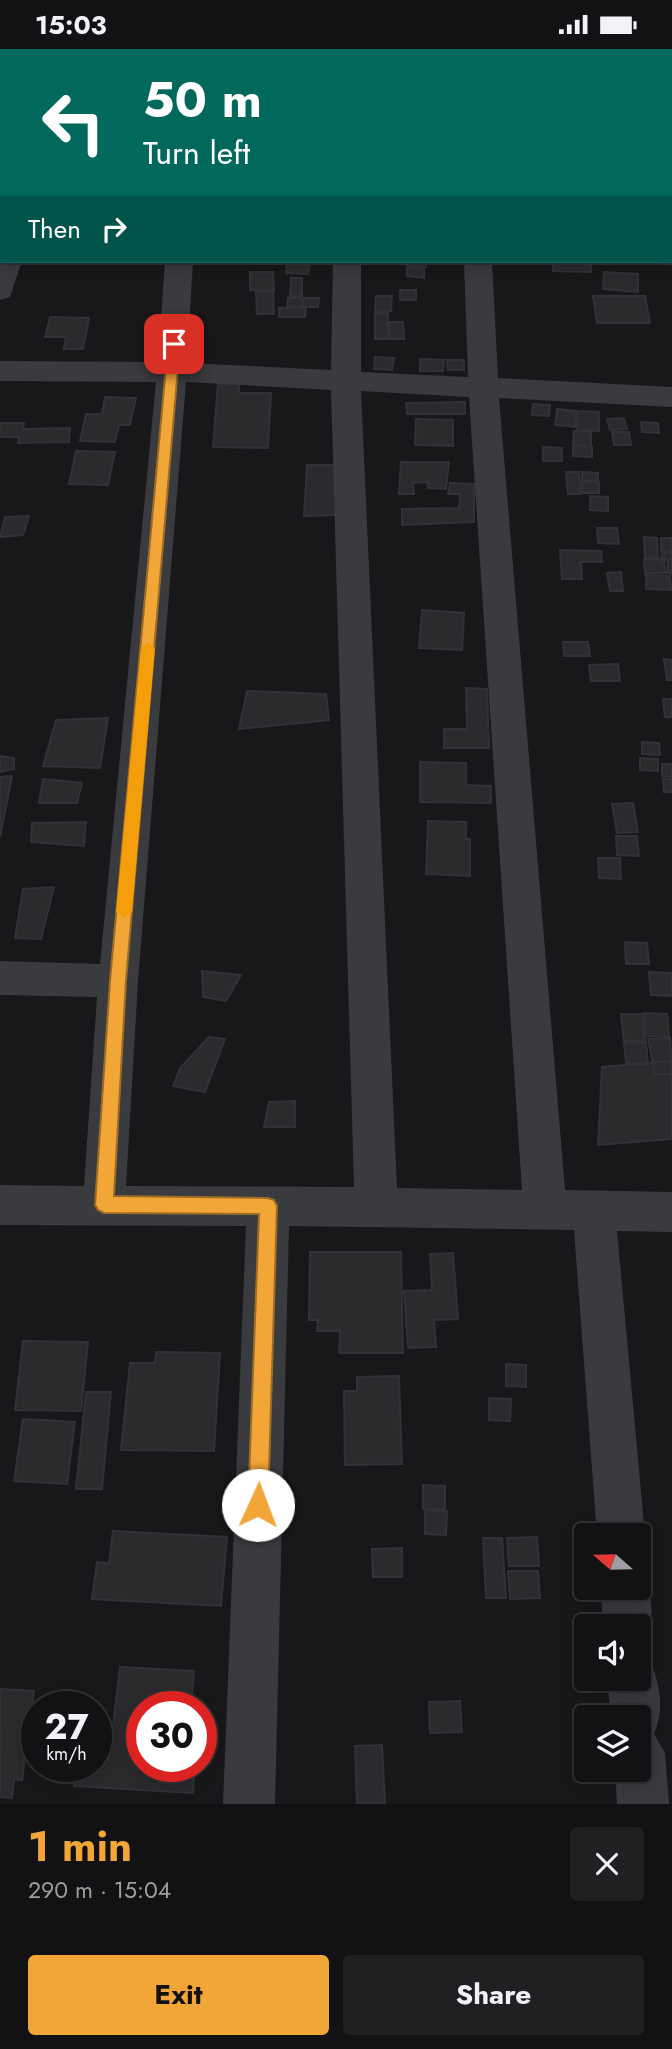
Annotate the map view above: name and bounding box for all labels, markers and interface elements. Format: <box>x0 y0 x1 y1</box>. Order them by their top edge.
text: 15:03 <box>35 6 107 44</box>
text: 50 m <box>143 65 262 135</box>
icon: left <box>28 77 119 168</box>
text: Turn left <box>143 130 250 176</box>
text: Then <box>28 210 81 248</box>
icon: right <box>95 210 133 248</box>
pin <box>144 314 204 374</box>
icon: arrive <box>155 325 193 363</box>
position arrow <box>221 1468 295 1542</box>
north arrow <box>574 1523 651 1599</box>
map controls <box>574 1523 651 1782</box>
button: sound <box>574 1614 651 1691</box>
speed limit sign: 30 <box>126 1691 217 1782</box>
text: 27 <box>44 1702 89 1752</box>
button: layers <box>574 1705 651 1782</box>
text: km/h <box>46 1741 87 1767</box>
text: 1 min <box>28 1816 132 1877</box>
button: close <box>570 1827 644 1901</box>
text: 290 m · 15:04 <box>28 1873 171 1907</box>
button: Exit <box>28 1955 329 2035</box>
button: Share <box>343 1955 644 2035</box>

